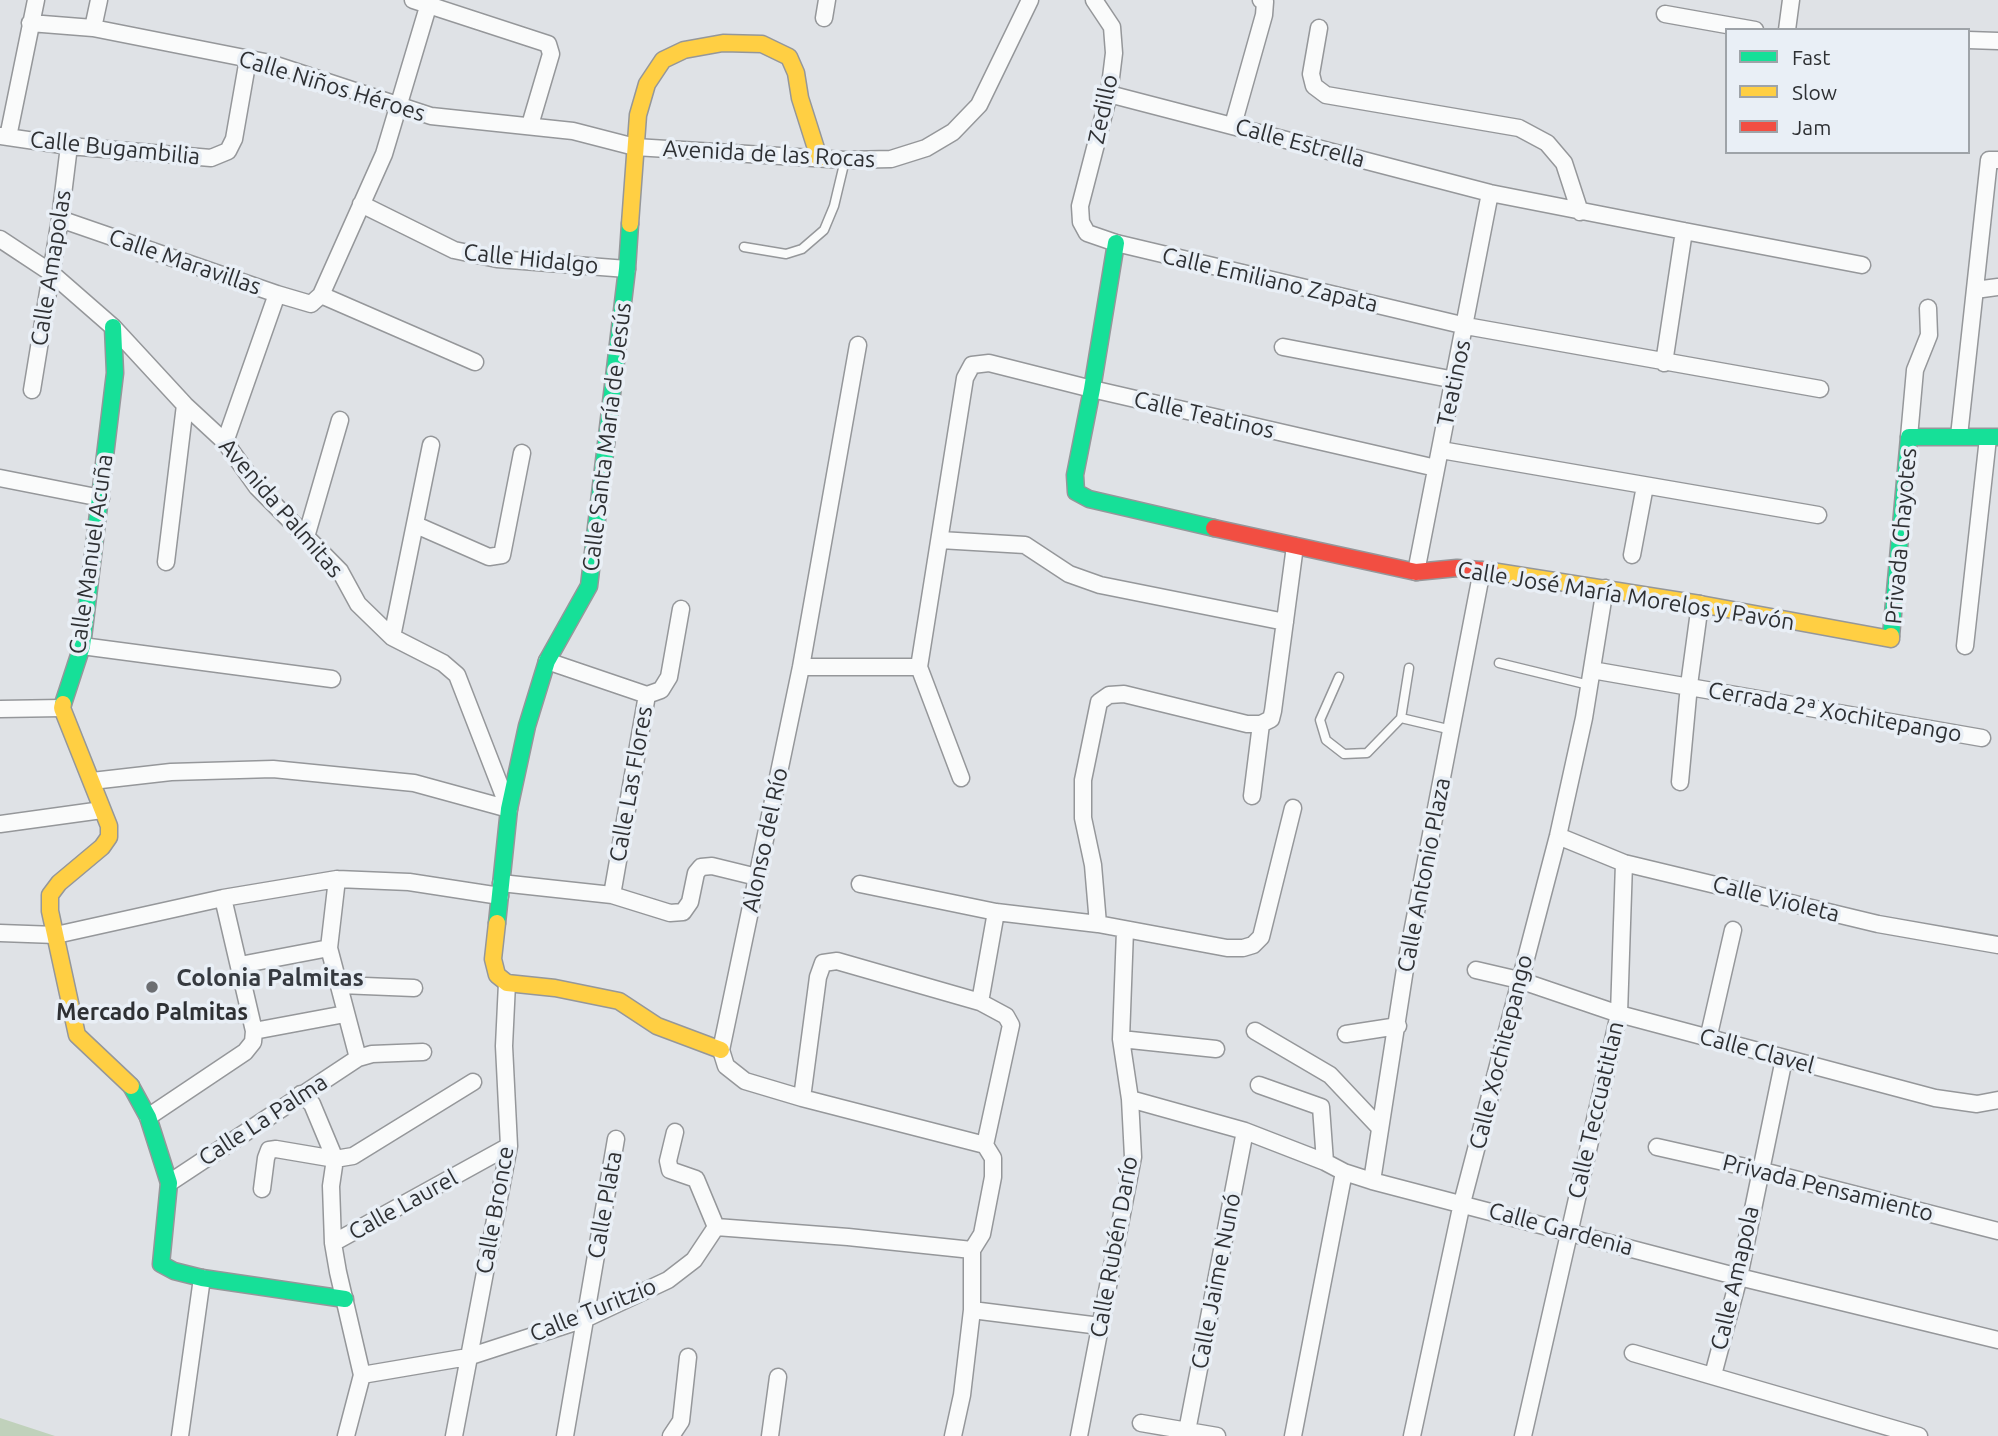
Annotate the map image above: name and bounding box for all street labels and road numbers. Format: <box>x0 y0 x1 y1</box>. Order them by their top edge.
street label: Calle Niños Héroes <box>236 45 428 127</box>
street label: Zedillo <box>1082 72 1124 146</box>
street label: Calle Estrella <box>1232 112 1368 174</box>
street label: Calle Bugambilia <box>28 125 202 171</box>
street label: Avenida de las Rocas <box>662 135 876 173</box>
street label: Calle Amapolas <box>25 188 77 348</box>
street label: Calle Maravillas <box>105 223 265 301</box>
street label: Calle Hidalgo <box>462 238 600 280</box>
street label: Calle Emiliano Zapata <box>1159 242 1381 318</box>
street label: Calle Santa María de Jesús <box>577 301 637 573</box>
street label: Teatinos <box>1431 337 1477 429</box>
street label: Calle Teatinos <box>1131 385 1277 445</box>
street label: Avenida Palmitas <box>213 433 349 583</box>
street label: Privada Chayotes <box>1880 447 1922 625</box>
street label: Calle Manuel Acuña <box>63 452 119 656</box>
street label: Calle José María Morelos y Pavón <box>1455 556 1797 636</box>
street label: Cerrada 2ª Xochitepango <box>1706 676 1964 748</box>
street label: Calle Las Flores <box>604 704 658 864</box>
street label: Alonso del Río <box>736 765 794 915</box>
street label: Calle Antonio Plaza <box>1392 775 1456 975</box>
street label: Calle Violeta <box>1710 870 1842 928</box>
street label: Calle Xochitepango <box>1463 952 1539 1152</box>
street label: Calle Teccuatitlan <box>1562 1019 1630 1201</box>
street label: Calle Clavel <box>1697 1022 1817 1080</box>
street label: Calle La Palma <box>193 1068 333 1172</box>
street label: Calle Bronce <box>470 1144 520 1276</box>
street label: Privada Pensamiento <box>1720 1148 1936 1228</box>
street label: Calle Plata <box>582 1149 628 1261</box>
street label: Calle Rubén Darío <box>1084 1154 1144 1340</box>
street label: Calle Laurel <box>344 1164 462 1246</box>
street label: Calle Jaime Nunó <box>1185 1191 1247 1371</box>
street label: Calle Gardenia <box>1486 1196 1636 1262</box>
street label: Calle Amapola <box>1705 1203 1765 1353</box>
street label: Calle Turitzio <box>526 1272 660 1348</box>

